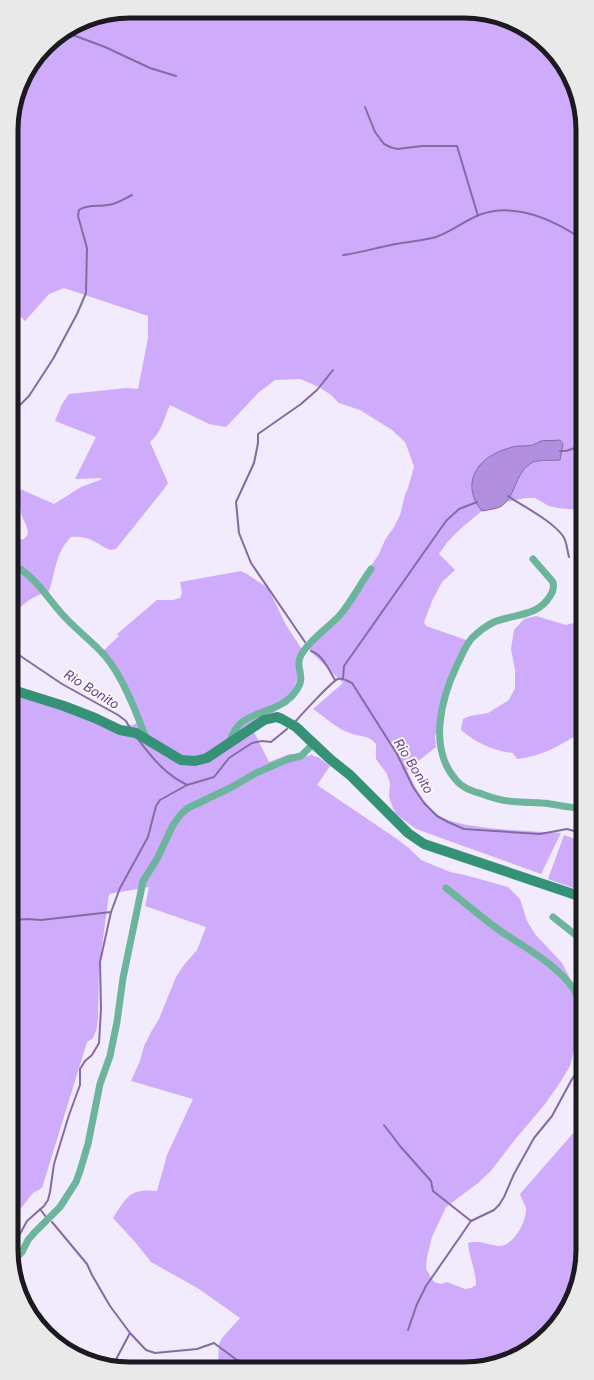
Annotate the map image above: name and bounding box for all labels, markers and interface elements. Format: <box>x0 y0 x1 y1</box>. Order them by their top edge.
water label: Rio Bonito <box>61 666 123 712</box>
water label: Rio Bonito <box>391 735 437 797</box>

